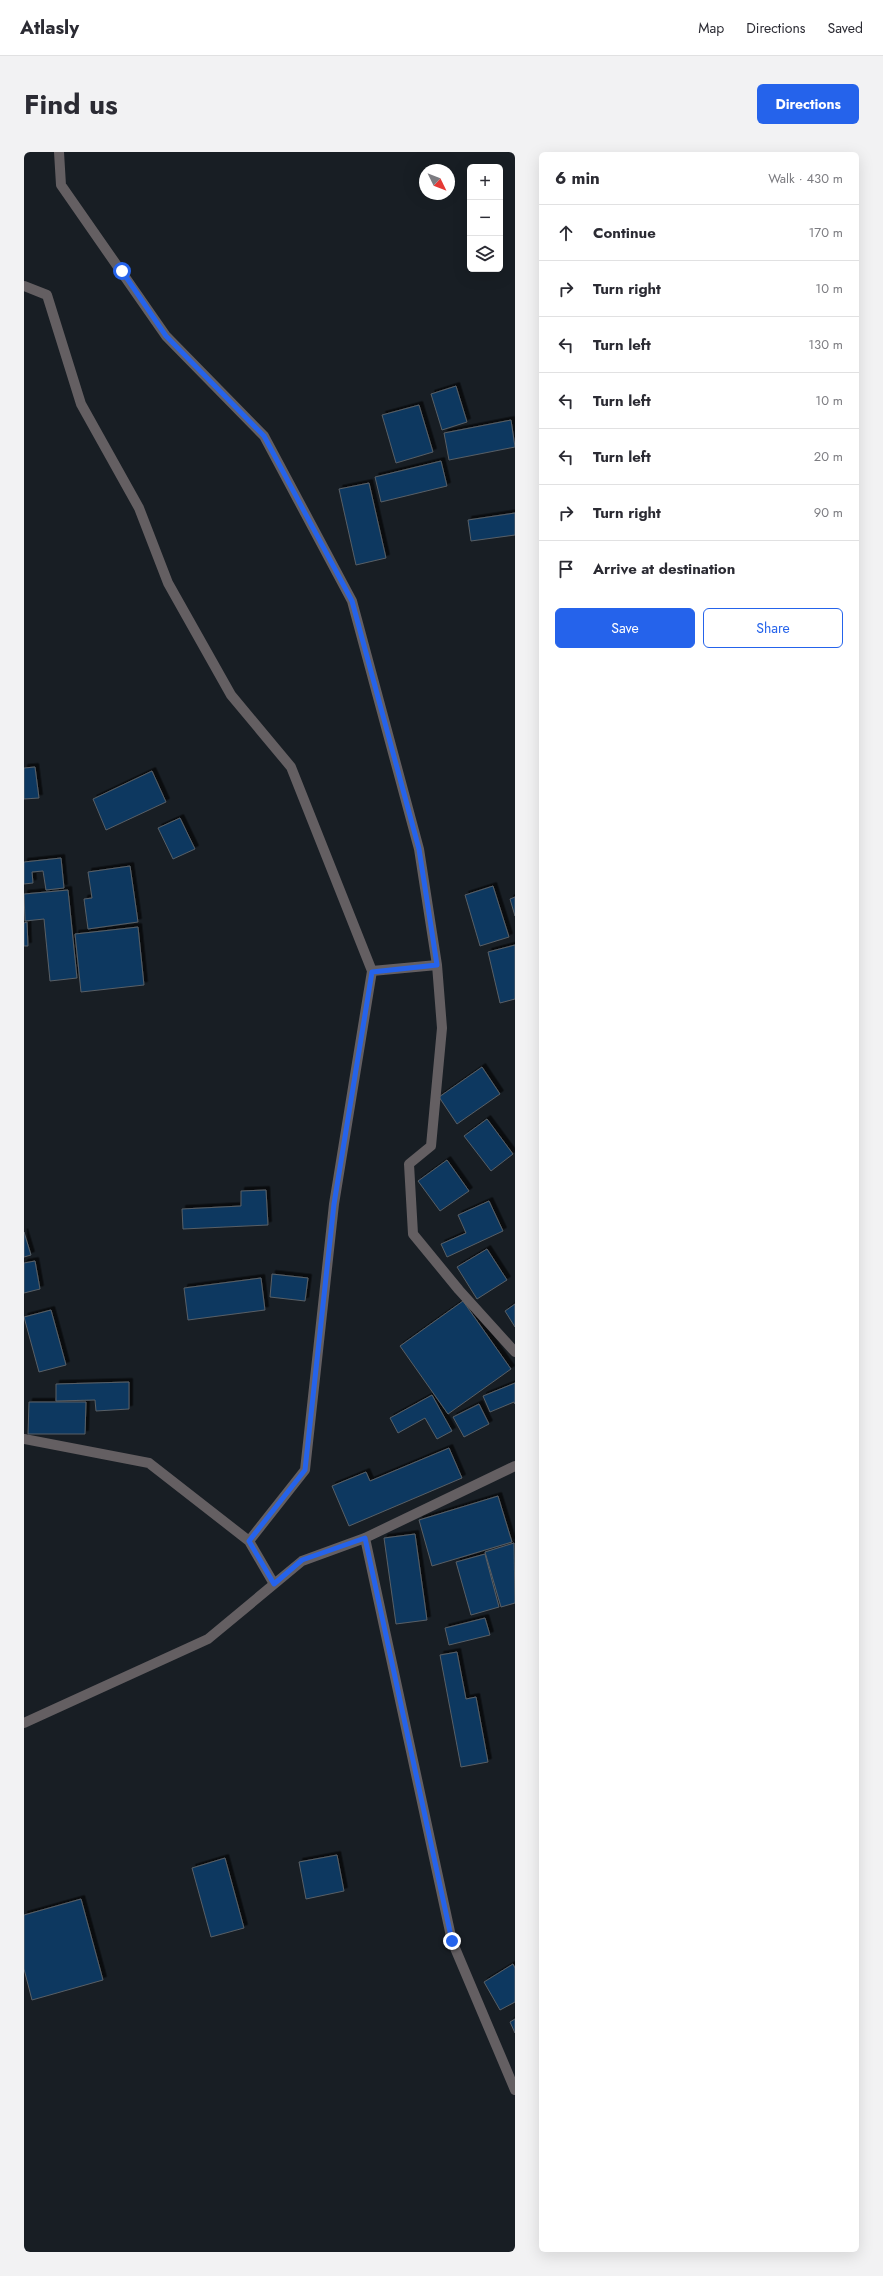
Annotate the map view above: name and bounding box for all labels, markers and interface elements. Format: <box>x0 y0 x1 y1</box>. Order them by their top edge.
text: Atlasly <box>20 14 79 41</box>
text: Map <box>698 18 724 38</box>
text: Directions <box>746 18 806 38</box>
text: Saved <box>828 18 863 38</box>
text: Find us <box>24 84 118 125</box>
button: Directions <box>757 84 859 124</box>
north arrow <box>419 164 455 200</box>
map controls <box>467 164 503 272</box>
button: + <box>467 164 503 200</box>
text: 6 min <box>555 166 600 190</box>
text: Walk · 430 m <box>768 169 843 188</box>
button: − <box>467 200 503 236</box>
icon: ahead <box>555 222 577 244</box>
text: Continue <box>593 222 656 244</box>
text: 170 m <box>808 223 843 242</box>
button: layers <box>467 236 503 272</box>
route start <box>113 262 131 280</box>
icon: right <box>555 278 577 300</box>
text: Turn right <box>593 278 661 300</box>
text: 10 m <box>815 279 843 298</box>
icon: left <box>555 334 577 356</box>
text: Turn left <box>593 334 651 356</box>
text: 130 m <box>808 335 843 354</box>
icon: left <box>555 390 577 412</box>
text: Turn left <box>593 390 651 412</box>
text: 10 m <box>815 391 843 410</box>
icon: left <box>555 446 577 468</box>
text: Turn left <box>593 446 651 468</box>
text: 20 m <box>814 447 843 466</box>
icon: right <box>555 502 577 524</box>
text: Turn right <box>593 502 661 524</box>
text: 90 m <box>814 503 843 522</box>
icon: arrive <box>555 558 577 580</box>
text: Arrive at destination <box>593 558 735 580</box>
button: Save <box>555 608 695 648</box>
button: Share <box>703 608 843 648</box>
route end <box>443 1932 461 1950</box>

